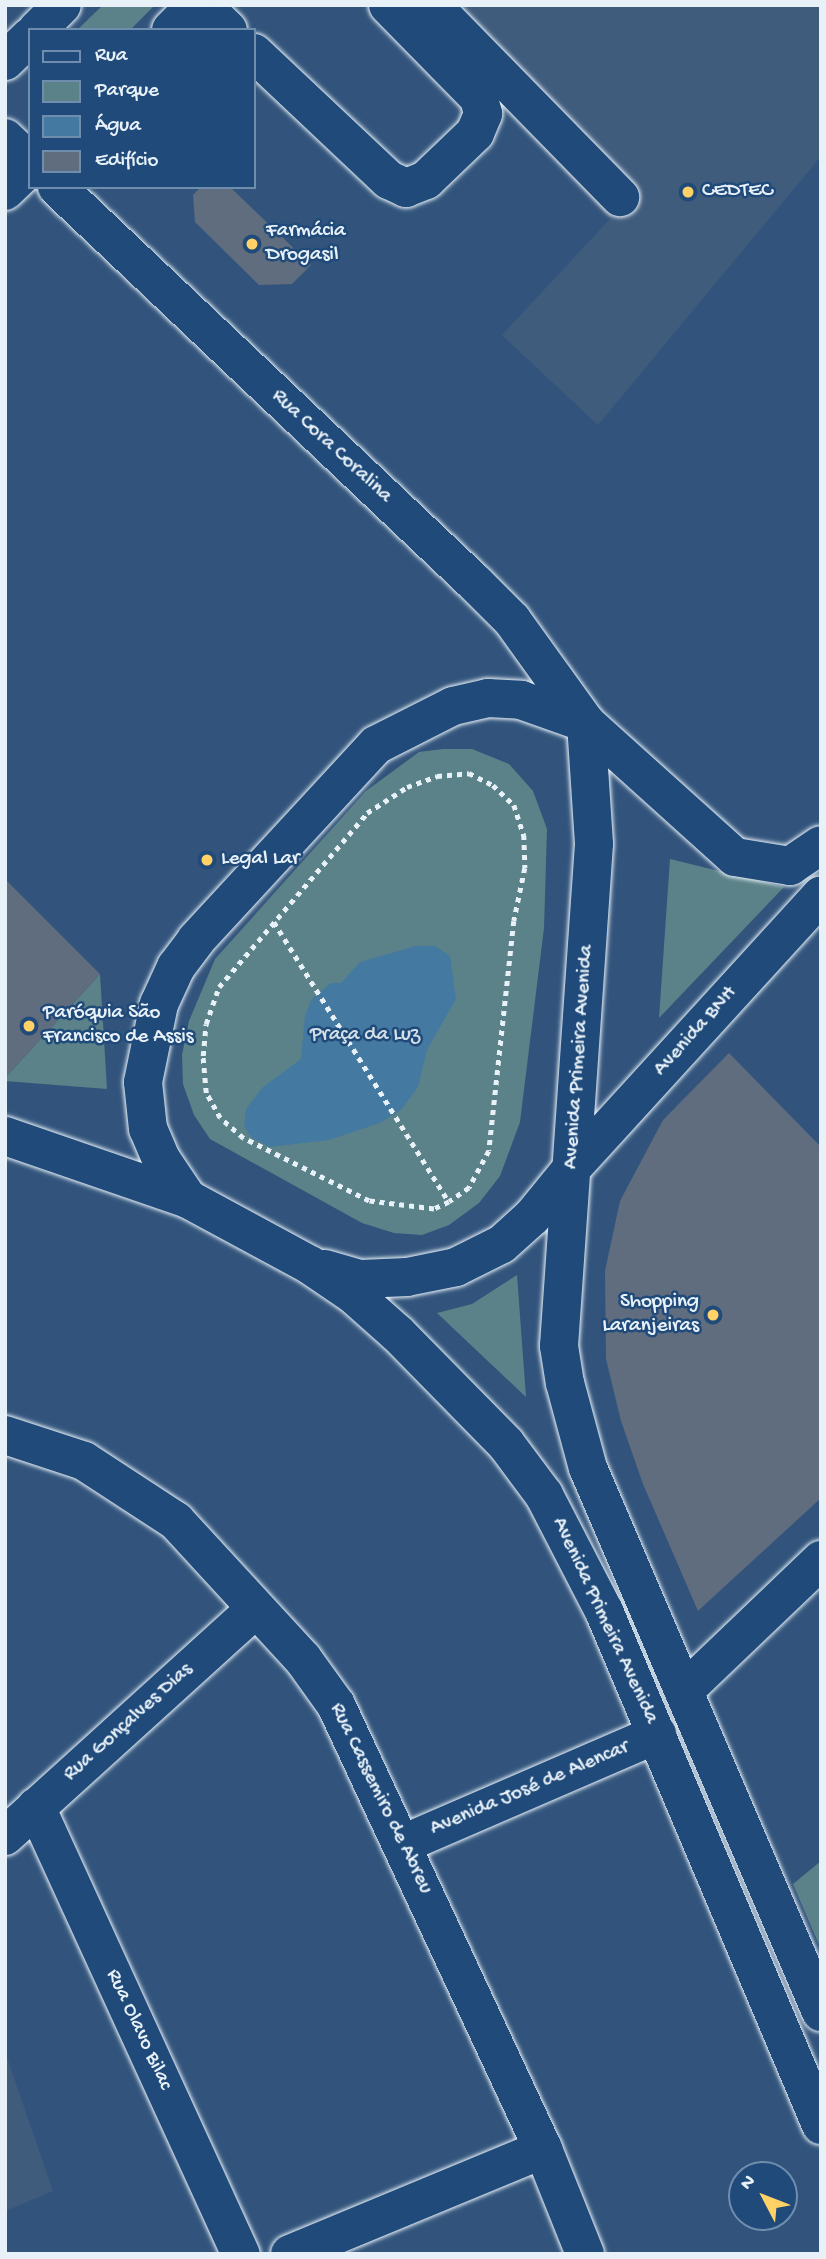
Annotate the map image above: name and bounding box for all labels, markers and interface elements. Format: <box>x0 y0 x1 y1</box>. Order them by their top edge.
legend <box>28 28 256 189</box>
text: Rua <box>95 44 128 69</box>
text: Parque <box>95 79 159 104</box>
text: Água <box>95 114 141 139</box>
text: Edifício <box>95 149 159 174</box>
place label: CEDTEC <box>702 179 773 205</box>
marker: CEDTEC <box>680 184 696 200</box>
place label: Farmácia Drogasil <box>266 219 346 269</box>
marker: Farmácia Drogasil <box>244 236 260 252</box>
street label: Rua Cora Coralina <box>265 385 397 509</box>
place label: Legal Lar <box>221 847 300 873</box>
marker: Legal Lar <box>199 852 215 868</box>
street label: Avenida Primeira Avenida <box>560 944 600 1170</box>
street label: Avenida BNH <box>649 982 743 1082</box>
place label: Paróquia São Francisco de Assis <box>43 1001 194 1051</box>
marker: Paróquia São Francisco de Assis <box>21 1018 37 1034</box>
park label: Praça da Luz <box>310 1023 420 1049</box>
place label: Shopping Laranjeiras <box>602 1290 699 1340</box>
marker: Shopping Laranjeiras <box>705 1307 721 1323</box>
street label: Avenida Primeira Avenida <box>545 1514 663 1728</box>
street label: Rua Gonçalves Dias <box>59 1658 199 1788</box>
street label: Rua Cassemiro de Abreu <box>323 1699 437 1899</box>
street label: Avenida José de Alencar <box>427 1736 633 1842</box>
street label: Rua Olavo Bilac <box>99 1966 177 2094</box>
north arrow <box>728 2161 798 2231</box>
text: N <box>736 2171 761 2195</box>

